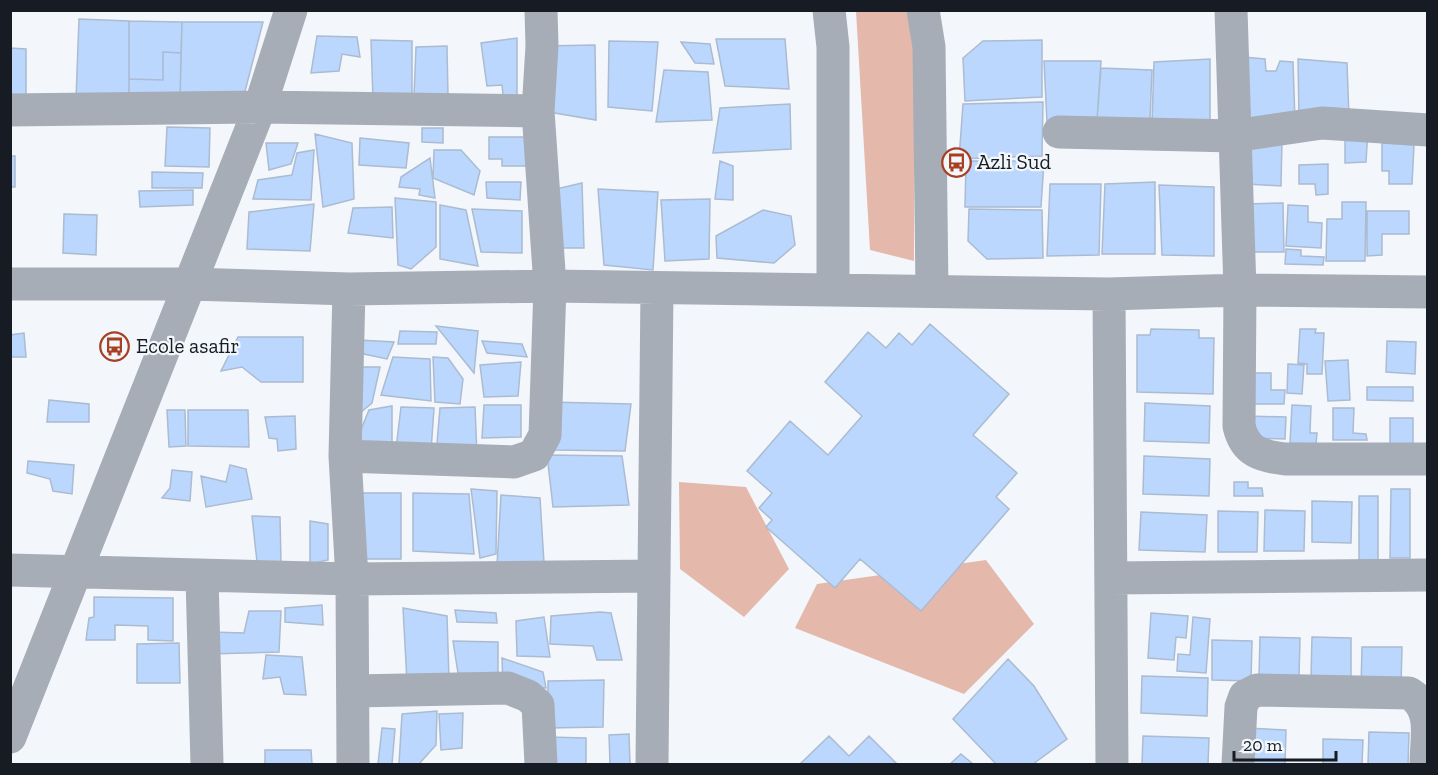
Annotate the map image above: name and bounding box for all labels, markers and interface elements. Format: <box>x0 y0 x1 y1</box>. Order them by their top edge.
bus stop icon: Azli Sud <box>940 146 972 178</box>
place label: Azli Sud <box>977 149 1052 174</box>
bus stop icon: Ecole asafir <box>99 330 131 362</box>
place label: Ecole asafir <box>136 333 239 358</box>
scale bar <box>1234 724 1336 762</box>
text: 20 m <box>1243 734 1283 756</box>

